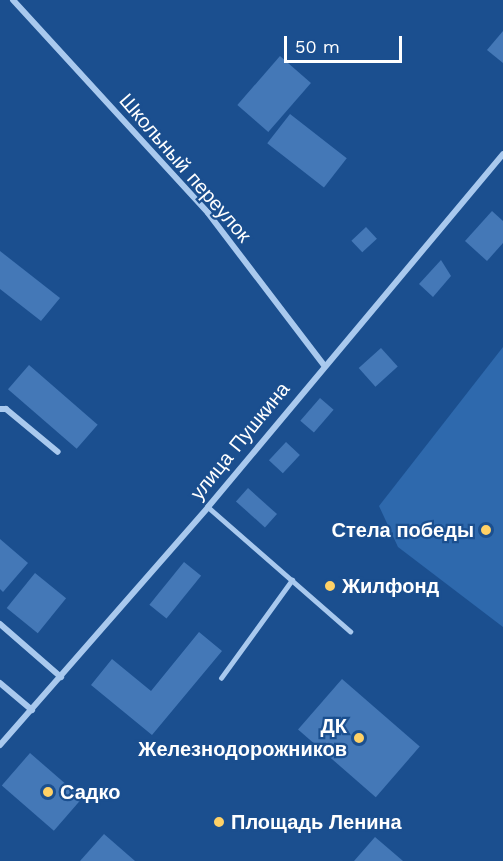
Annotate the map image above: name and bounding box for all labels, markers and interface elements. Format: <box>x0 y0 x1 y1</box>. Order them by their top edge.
scale bar <box>287 24 406 62</box>
text: 50 m <box>295 36 340 57</box>
street label: Школьный переулок <box>114 89 256 247</box>
street label: улица Пушкина <box>185 377 295 505</box>
place label: Стела победы <box>332 518 474 542</box>
marker: Стела победы <box>479 523 493 537</box>
place label: Жилфонд <box>342 574 439 598</box>
marker: Жилфонд <box>323 579 337 593</box>
place label: ДК Железнодорожников <box>138 714 347 761</box>
marker: ДК Железнодорожников <box>352 731 366 745</box>
place label: Садко <box>60 780 120 804</box>
marker: Садко <box>41 785 55 799</box>
place label: Площадь Ленина <box>231 810 402 834</box>
marker: Площадь Ленина <box>212 815 226 829</box>

